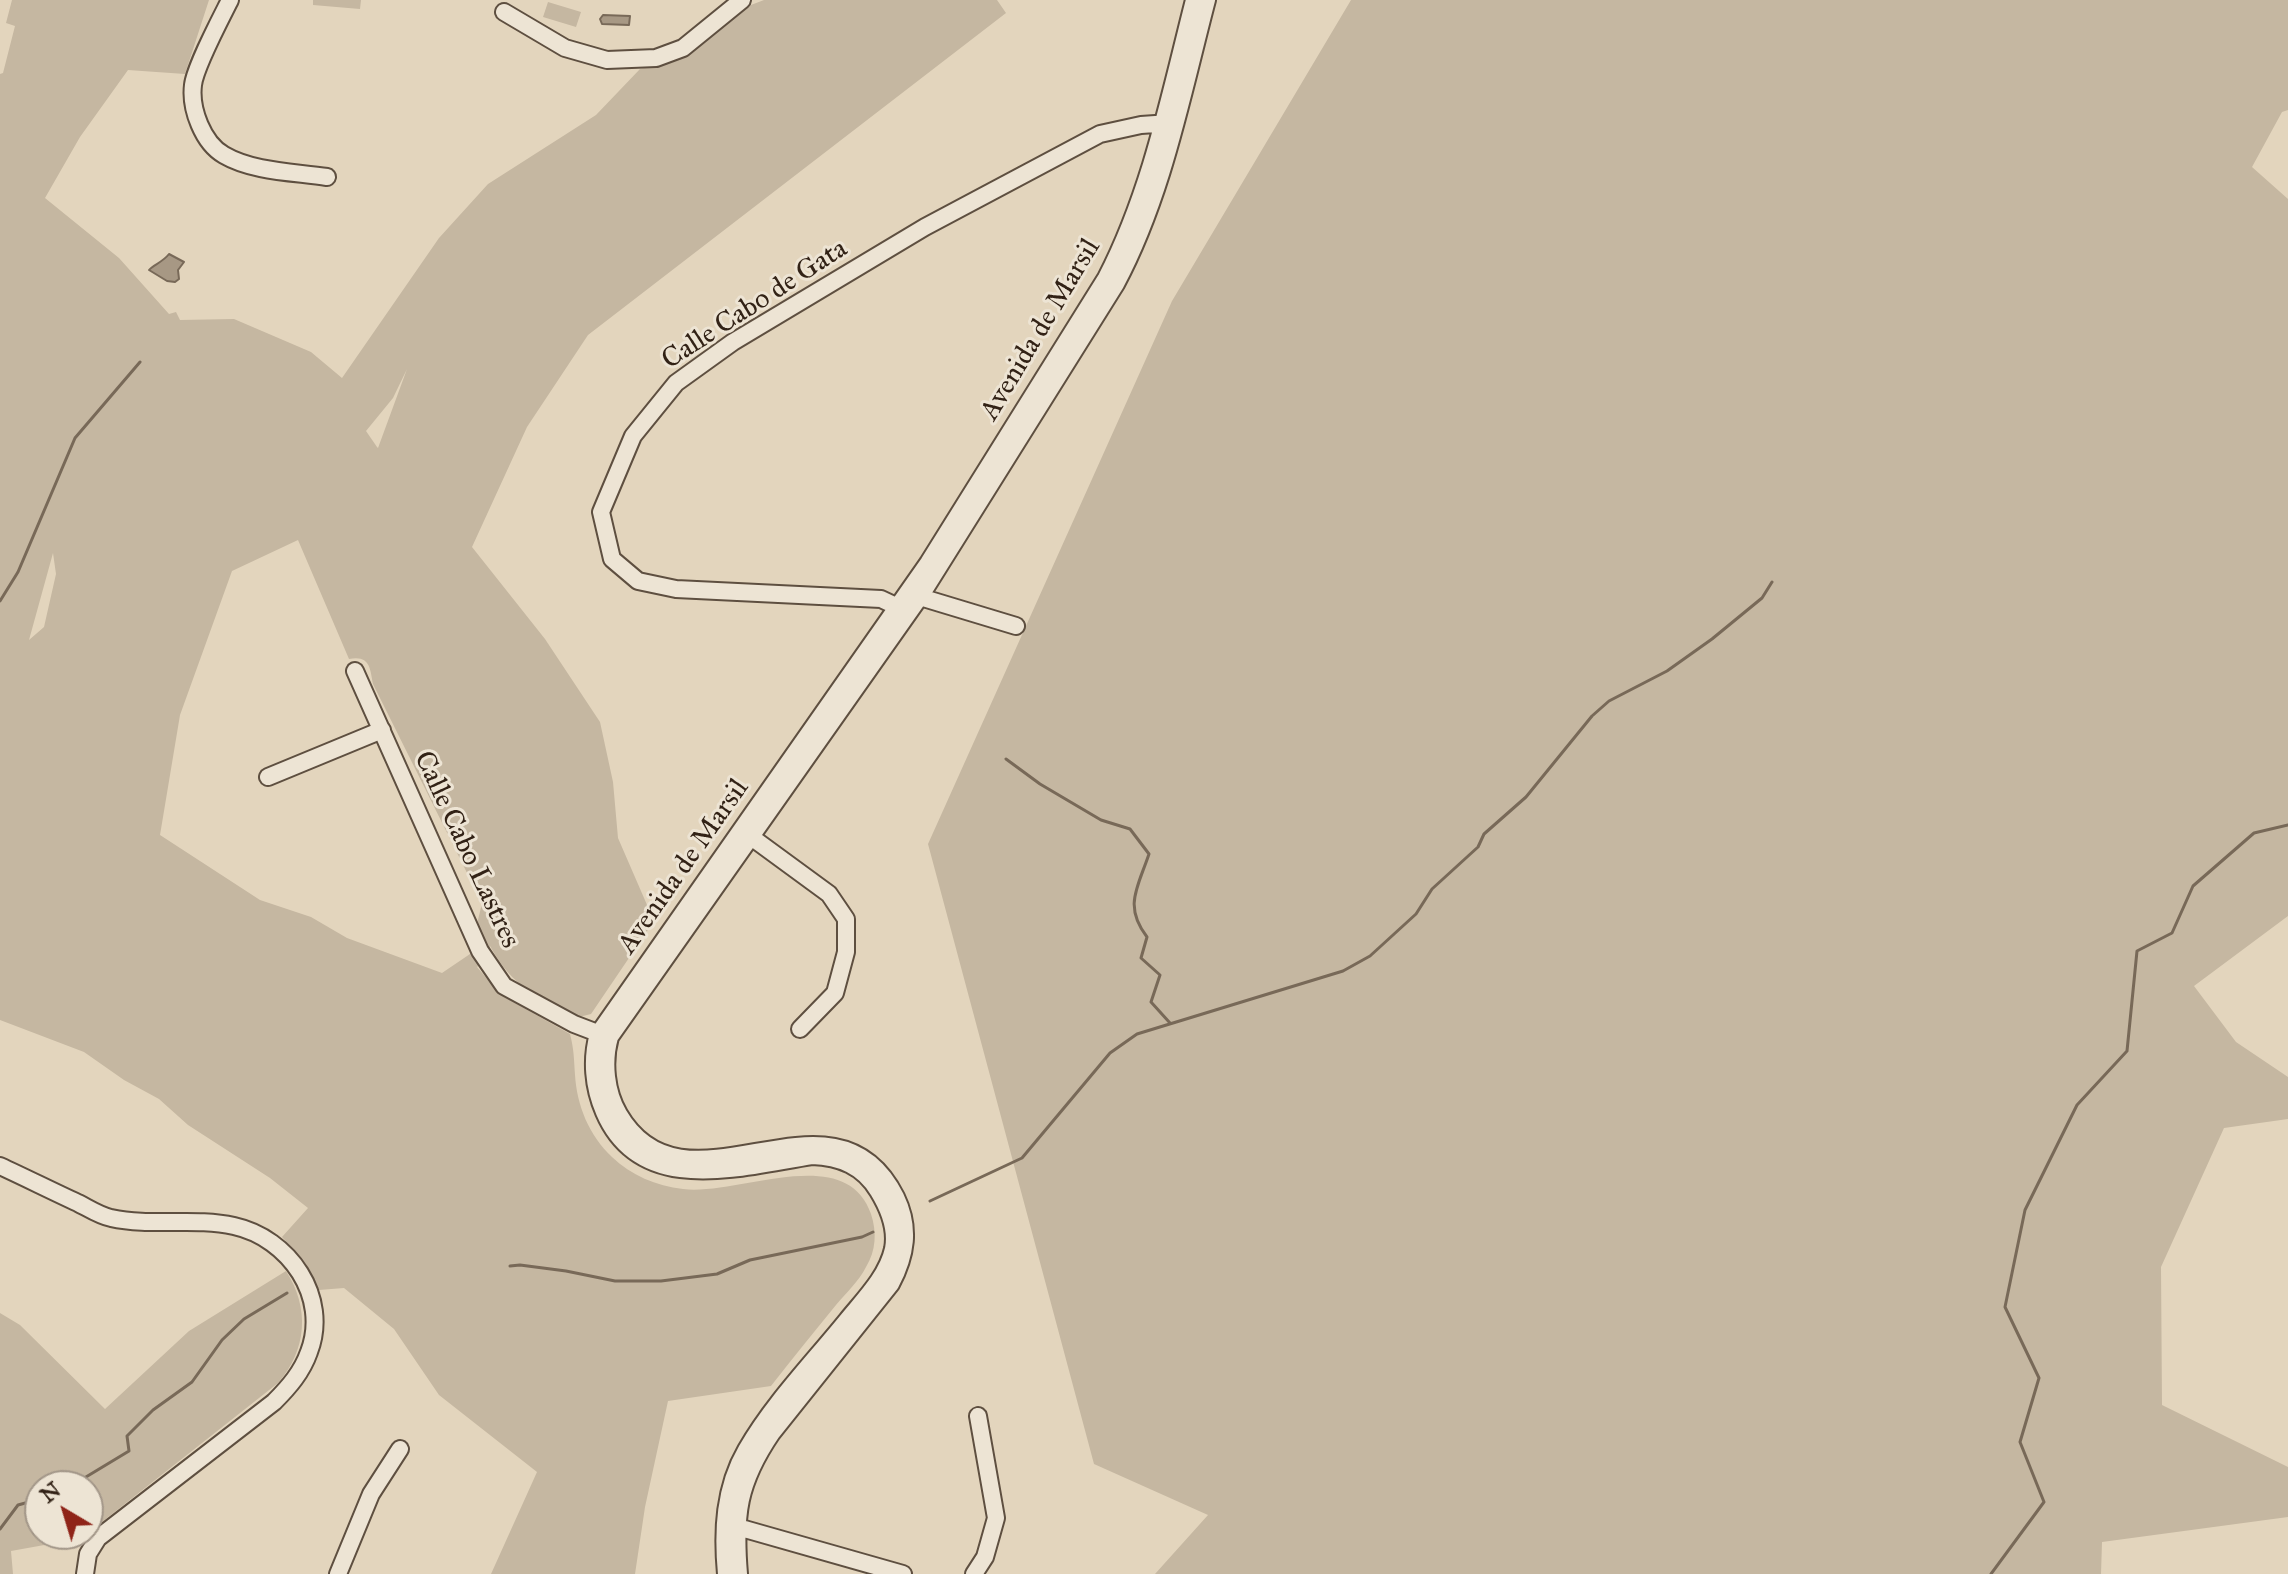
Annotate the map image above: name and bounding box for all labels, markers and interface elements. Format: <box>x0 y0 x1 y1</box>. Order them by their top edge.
street label: Calle Cabo de Gata <box>656 233 854 377</box>
street label: Avenida de Marsil <box>974 233 1108 427</box>
street label: Calle Cabo Lastres <box>406 746 526 954</box>
street label: Avenida de Marsil <box>611 773 757 961</box>
north arrow <box>24 1470 104 1550</box>
text: N <box>34 1476 66 1509</box>

